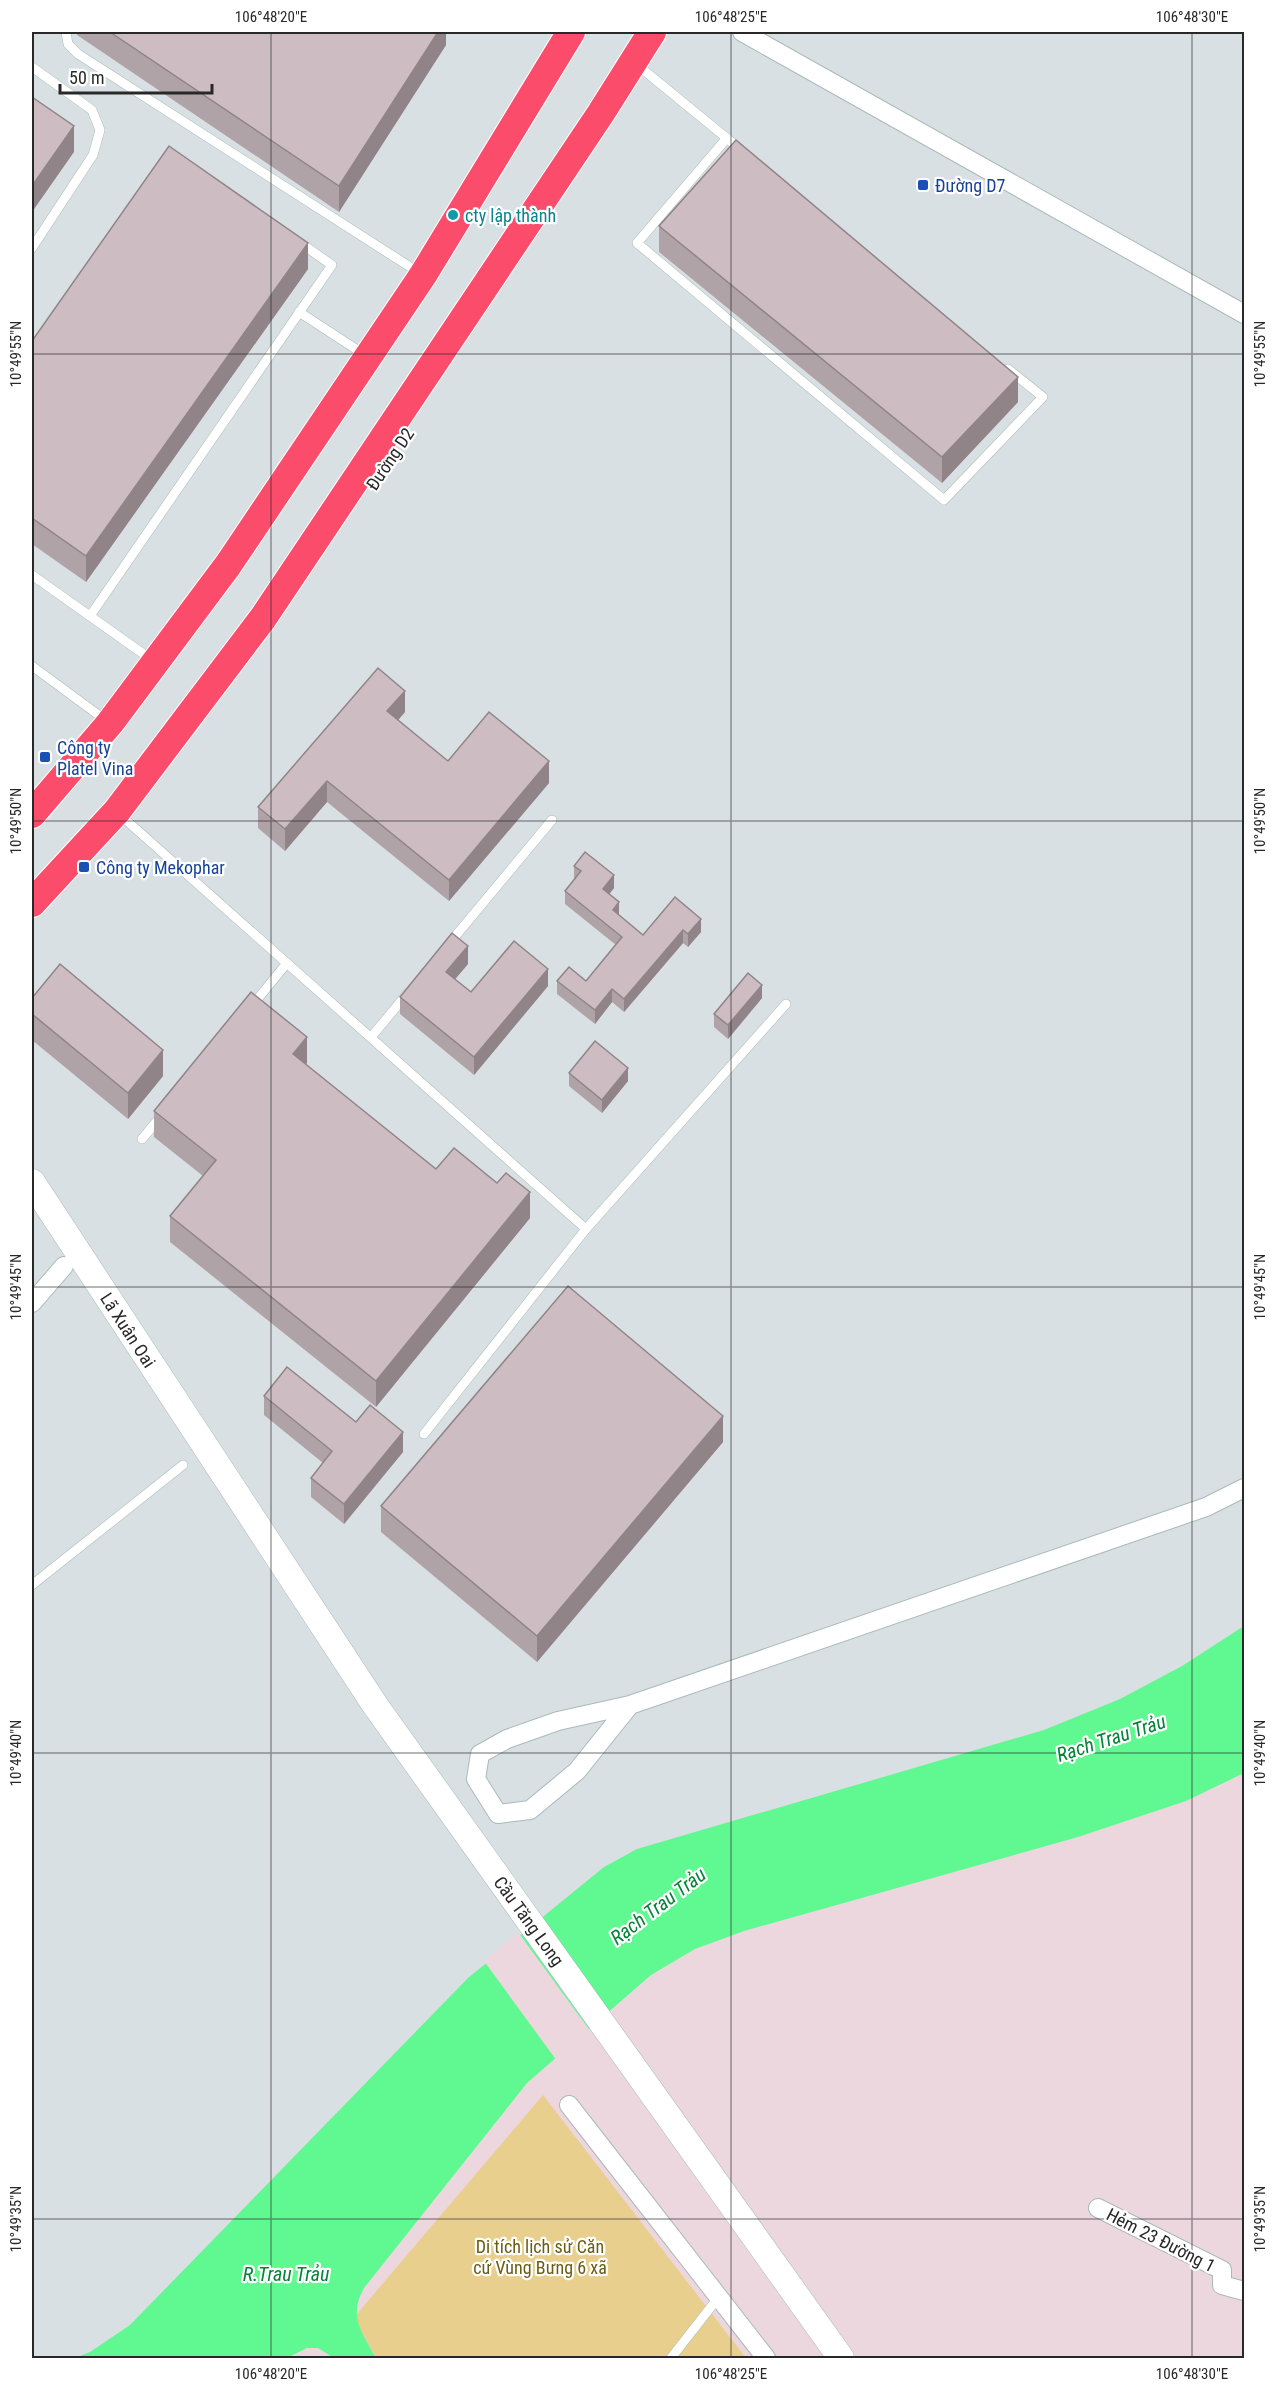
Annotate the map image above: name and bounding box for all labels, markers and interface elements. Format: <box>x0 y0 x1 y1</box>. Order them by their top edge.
text: 106°48'20"E <box>235 8 307 26</box>
text: 106°48'25"E <box>695 8 767 26</box>
text: 106°48'30"E <box>1156 8 1228 26</box>
scale bar <box>60 57 212 95</box>
text: 50 m <box>69 67 104 88</box>
place label: Đường D7 <box>935 175 1005 196</box>
marker: Đường D7 <box>916 178 930 192</box>
place label: cty lập thành <box>465 205 556 226</box>
marker: cty lập thành <box>446 208 460 222</box>
text: 10°49'55"N <box>7 321 25 387</box>
text: 10°49'55"N <box>1251 321 1269 387</box>
street label: Đường D2 <box>362 424 418 494</box>
place label: Công ty Platel Vina <box>57 737 133 779</box>
marker: Công ty Platel Vina <box>38 750 52 764</box>
text: 10°49'50"N <box>7 788 25 854</box>
text: 10°49'50"N <box>1251 788 1269 854</box>
place label: Công ty Mekophar <box>96 857 225 878</box>
marker: Công ty Mekophar <box>77 860 91 874</box>
text: 10°49'45"N <box>7 1254 25 1320</box>
text: 10°49'45"N <box>1251 1254 1269 1320</box>
street label: Lã Xuân Oai <box>96 1289 160 1371</box>
water label: Rạch Trau Trảu <box>1053 1709 1169 1767</box>
text: 10°49'40"N <box>7 1720 25 1786</box>
text: 10°49'40"N <box>1251 1720 1269 1786</box>
water label: Rạch Trau Trảu <box>606 1862 710 1950</box>
street label: Cầu Tăng Long <box>490 1872 568 1970</box>
text: 10°49'35"N <box>7 2186 25 2252</box>
text: 10°49'35"N <box>1251 2186 1269 2252</box>
street label: Hẻm 23 Đường 1 <box>1103 2204 1219 2276</box>
park label: Di tích lịch sử Căn cứ Vùng Bưng 6 xã <box>473 2236 607 2278</box>
water label: R.Trau Trảu <box>243 2262 329 2286</box>
text: 106°48'20"E <box>235 2365 307 2383</box>
text: 106°48'25"E <box>695 2365 767 2383</box>
text: 106°48'30"E <box>1156 2365 1228 2383</box>

